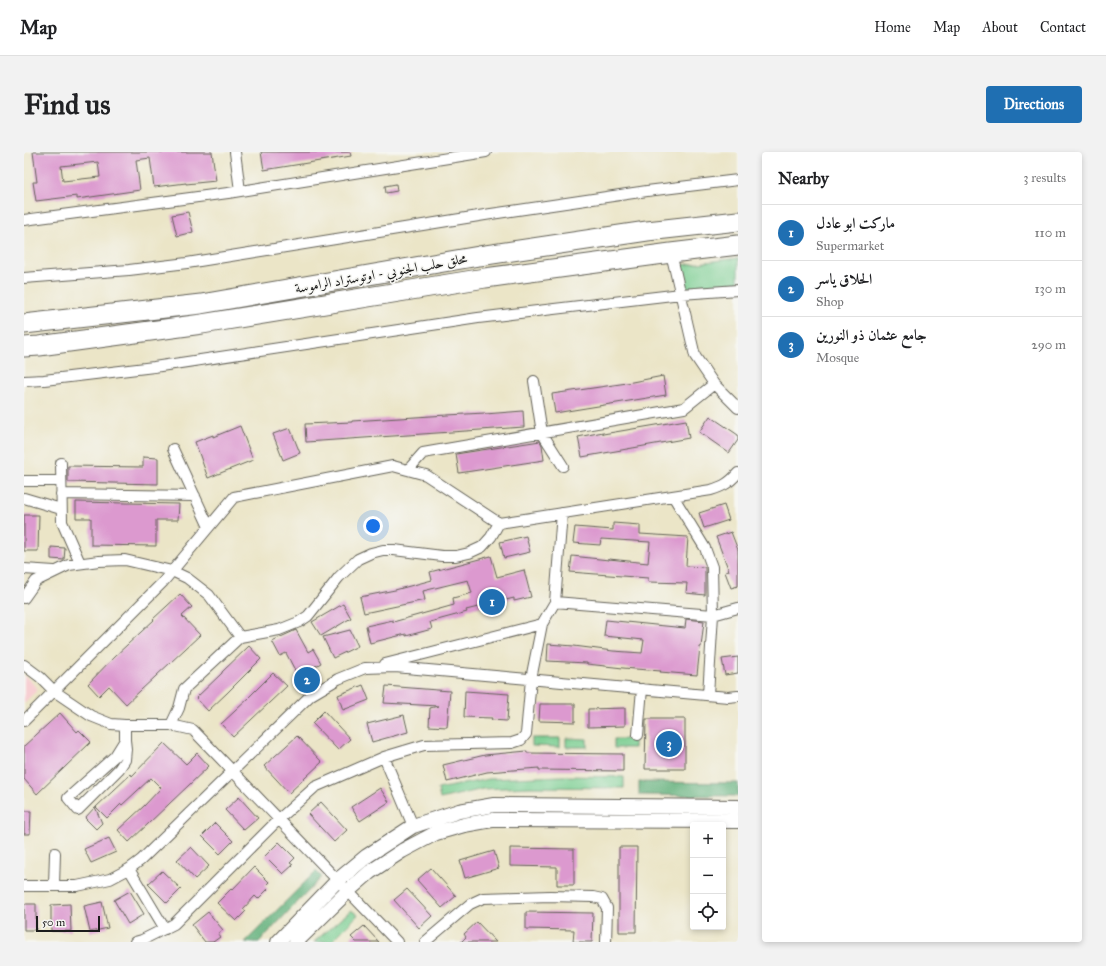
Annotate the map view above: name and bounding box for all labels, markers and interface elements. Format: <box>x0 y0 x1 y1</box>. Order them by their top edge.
text: Map <box>20 16 57 39</box>
text: Home <box>874 19 911 36</box>
text: Map <box>933 19 960 36</box>
text: About <box>982 19 1018 36</box>
text: Contact <box>1040 19 1086 36</box>
button: Directions <box>986 86 1082 123</box>
text: Find us <box>24 87 110 122</box>
text: Nearby <box>778 168 829 189</box>
text: 3 results <box>1023 170 1066 186</box>
text: ماركت ابو عادل <box>816 214 895 232</box>
text: 1 <box>788 225 794 241</box>
text: 110 m <box>1034 225 1066 241</box>
text: Supermarket <box>816 238 884 254</box>
street label: محلق حلب الجنوبي - اوتوستراد الراموسة <box>294 250 470 300</box>
text: الحلاق ياسر <box>816 270 872 288</box>
text: 2 <box>788 281 794 297</box>
text: 130 m <box>1034 281 1066 297</box>
text: Shop <box>816 294 844 310</box>
text: جامع عثمان ذو النورين <box>816 326 927 344</box>
text: 3 <box>788 337 794 353</box>
text: 290 m <box>1031 337 1066 353</box>
text: Mosque <box>816 350 859 366</box>
your location <box>363 516 383 536</box>
pin: 1 <box>479 587 505 617</box>
pin: 2 <box>294 665 320 695</box>
pin: 3 <box>656 729 682 759</box>
map controls <box>690 822 726 930</box>
button: + <box>690 822 726 858</box>
button: − <box>690 858 726 894</box>
button: locate <box>690 894 726 930</box>
scale bar <box>36 914 100 933</box>
text: 50 m <box>42 916 65 929</box>

